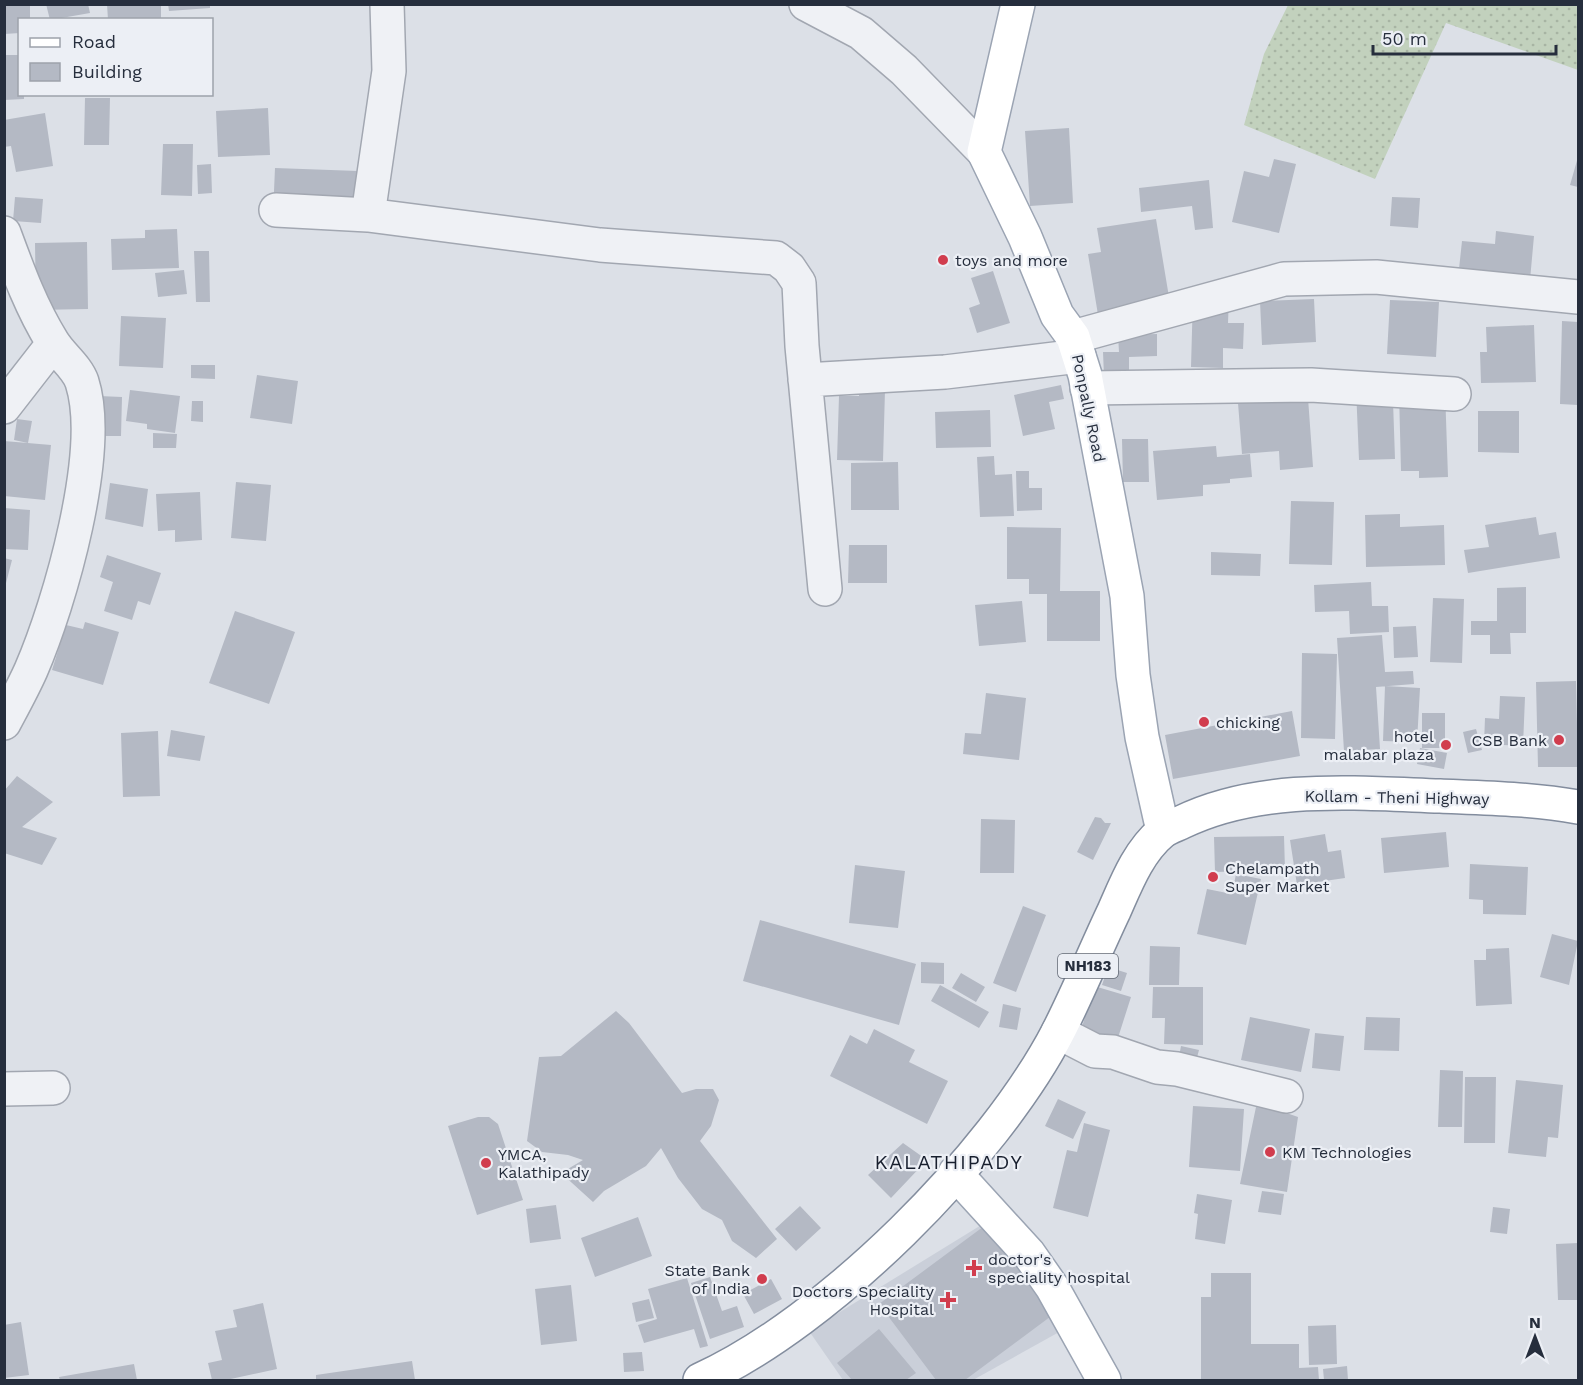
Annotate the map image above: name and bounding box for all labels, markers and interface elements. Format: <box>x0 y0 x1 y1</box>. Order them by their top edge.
legend <box>18 18 213 96</box>
scale bar <box>1373 18 1556 56</box>
text: 50 m <box>1382 28 1427 49</box>
text: Road <box>72 31 116 52</box>
text: Building <box>72 61 142 82</box>
place label: toys and more <box>955 251 1068 270</box>
marker: toys and more <box>936 253 950 267</box>
street label: Ponpally Road <box>1068 352 1109 464</box>
place label: chicking <box>1216 713 1280 732</box>
marker: chicking <box>1197 715 1211 729</box>
place label: hotel malabar plaza <box>1323 727 1434 764</box>
place label: CSB Bank <box>1471 731 1547 750</box>
marker: CSB Bank <box>1552 733 1566 747</box>
marker: hotel malabar plaza <box>1439 738 1453 752</box>
street label: Kollam - Theni Highway <box>1305 786 1490 809</box>
place label: Chelampath Super Market <box>1225 859 1330 896</box>
marker: Chelampath Super Market <box>1206 870 1220 884</box>
road number: NH183 <box>1058 954 1118 978</box>
place label: KM Technologies <box>1282 1143 1412 1162</box>
place label: YMCA, Kalathipady <box>498 1145 590 1182</box>
marker: KM Technologies <box>1263 1145 1277 1159</box>
district label: KALATHIPADY <box>875 1150 1023 1174</box>
marker: YMCA, Kalathipady <box>479 1156 493 1170</box>
place label: doctor's speciality hospital <box>988 1250 1130 1287</box>
marker: doctor's speciality hospital <box>965 1259 983 1277</box>
place label: State Bank of India <box>664 1261 750 1298</box>
marker: State Bank of India <box>755 1272 769 1286</box>
place label: Doctors Speciality Hospital <box>792 1282 935 1319</box>
marker: Doctors Speciality Hospital <box>939 1291 957 1309</box>
north arrow <box>1505 1307 1565 1367</box>
text: N <box>1529 1313 1541 1332</box>

